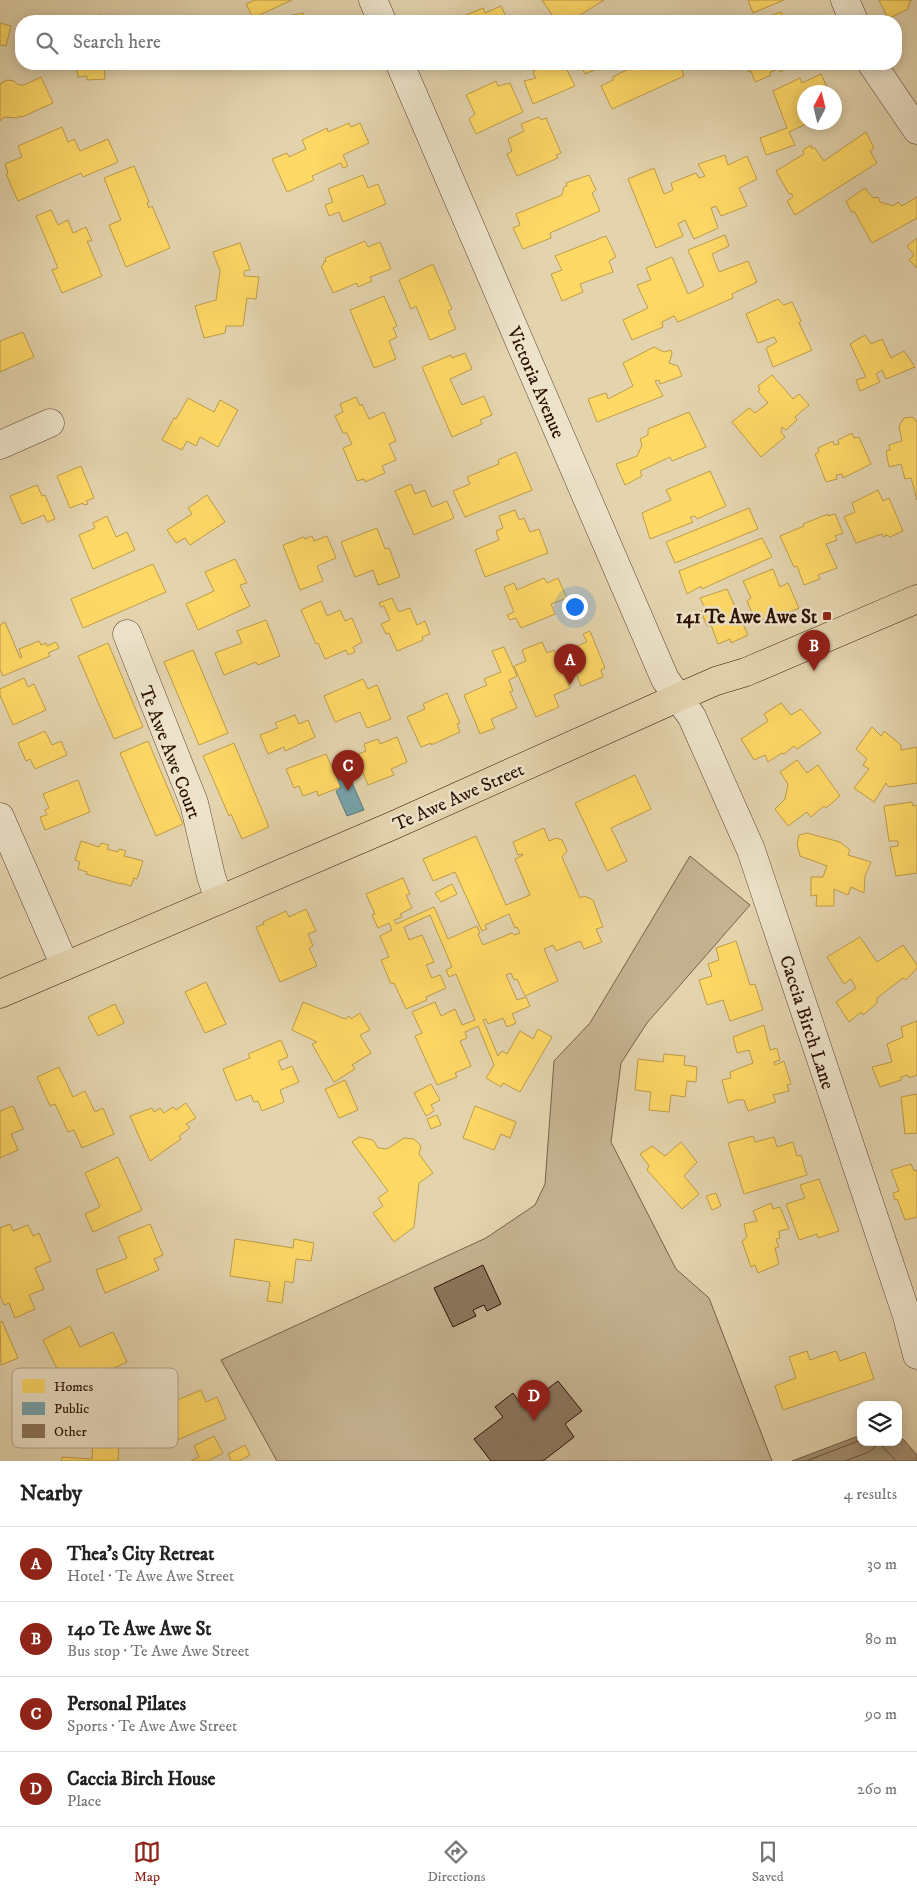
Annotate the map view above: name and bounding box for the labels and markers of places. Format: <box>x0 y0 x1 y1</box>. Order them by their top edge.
place label: 141 Te Awe Awe St <box>676 606 818 629</box>
marker: 141 Te Awe Awe St <box>821 610 833 622</box>
pin: B <box>798 630 830 671</box>
pin: A <box>554 644 586 685</box>
pin: C <box>332 750 364 791</box>
pin: D <box>518 1380 550 1421</box>

